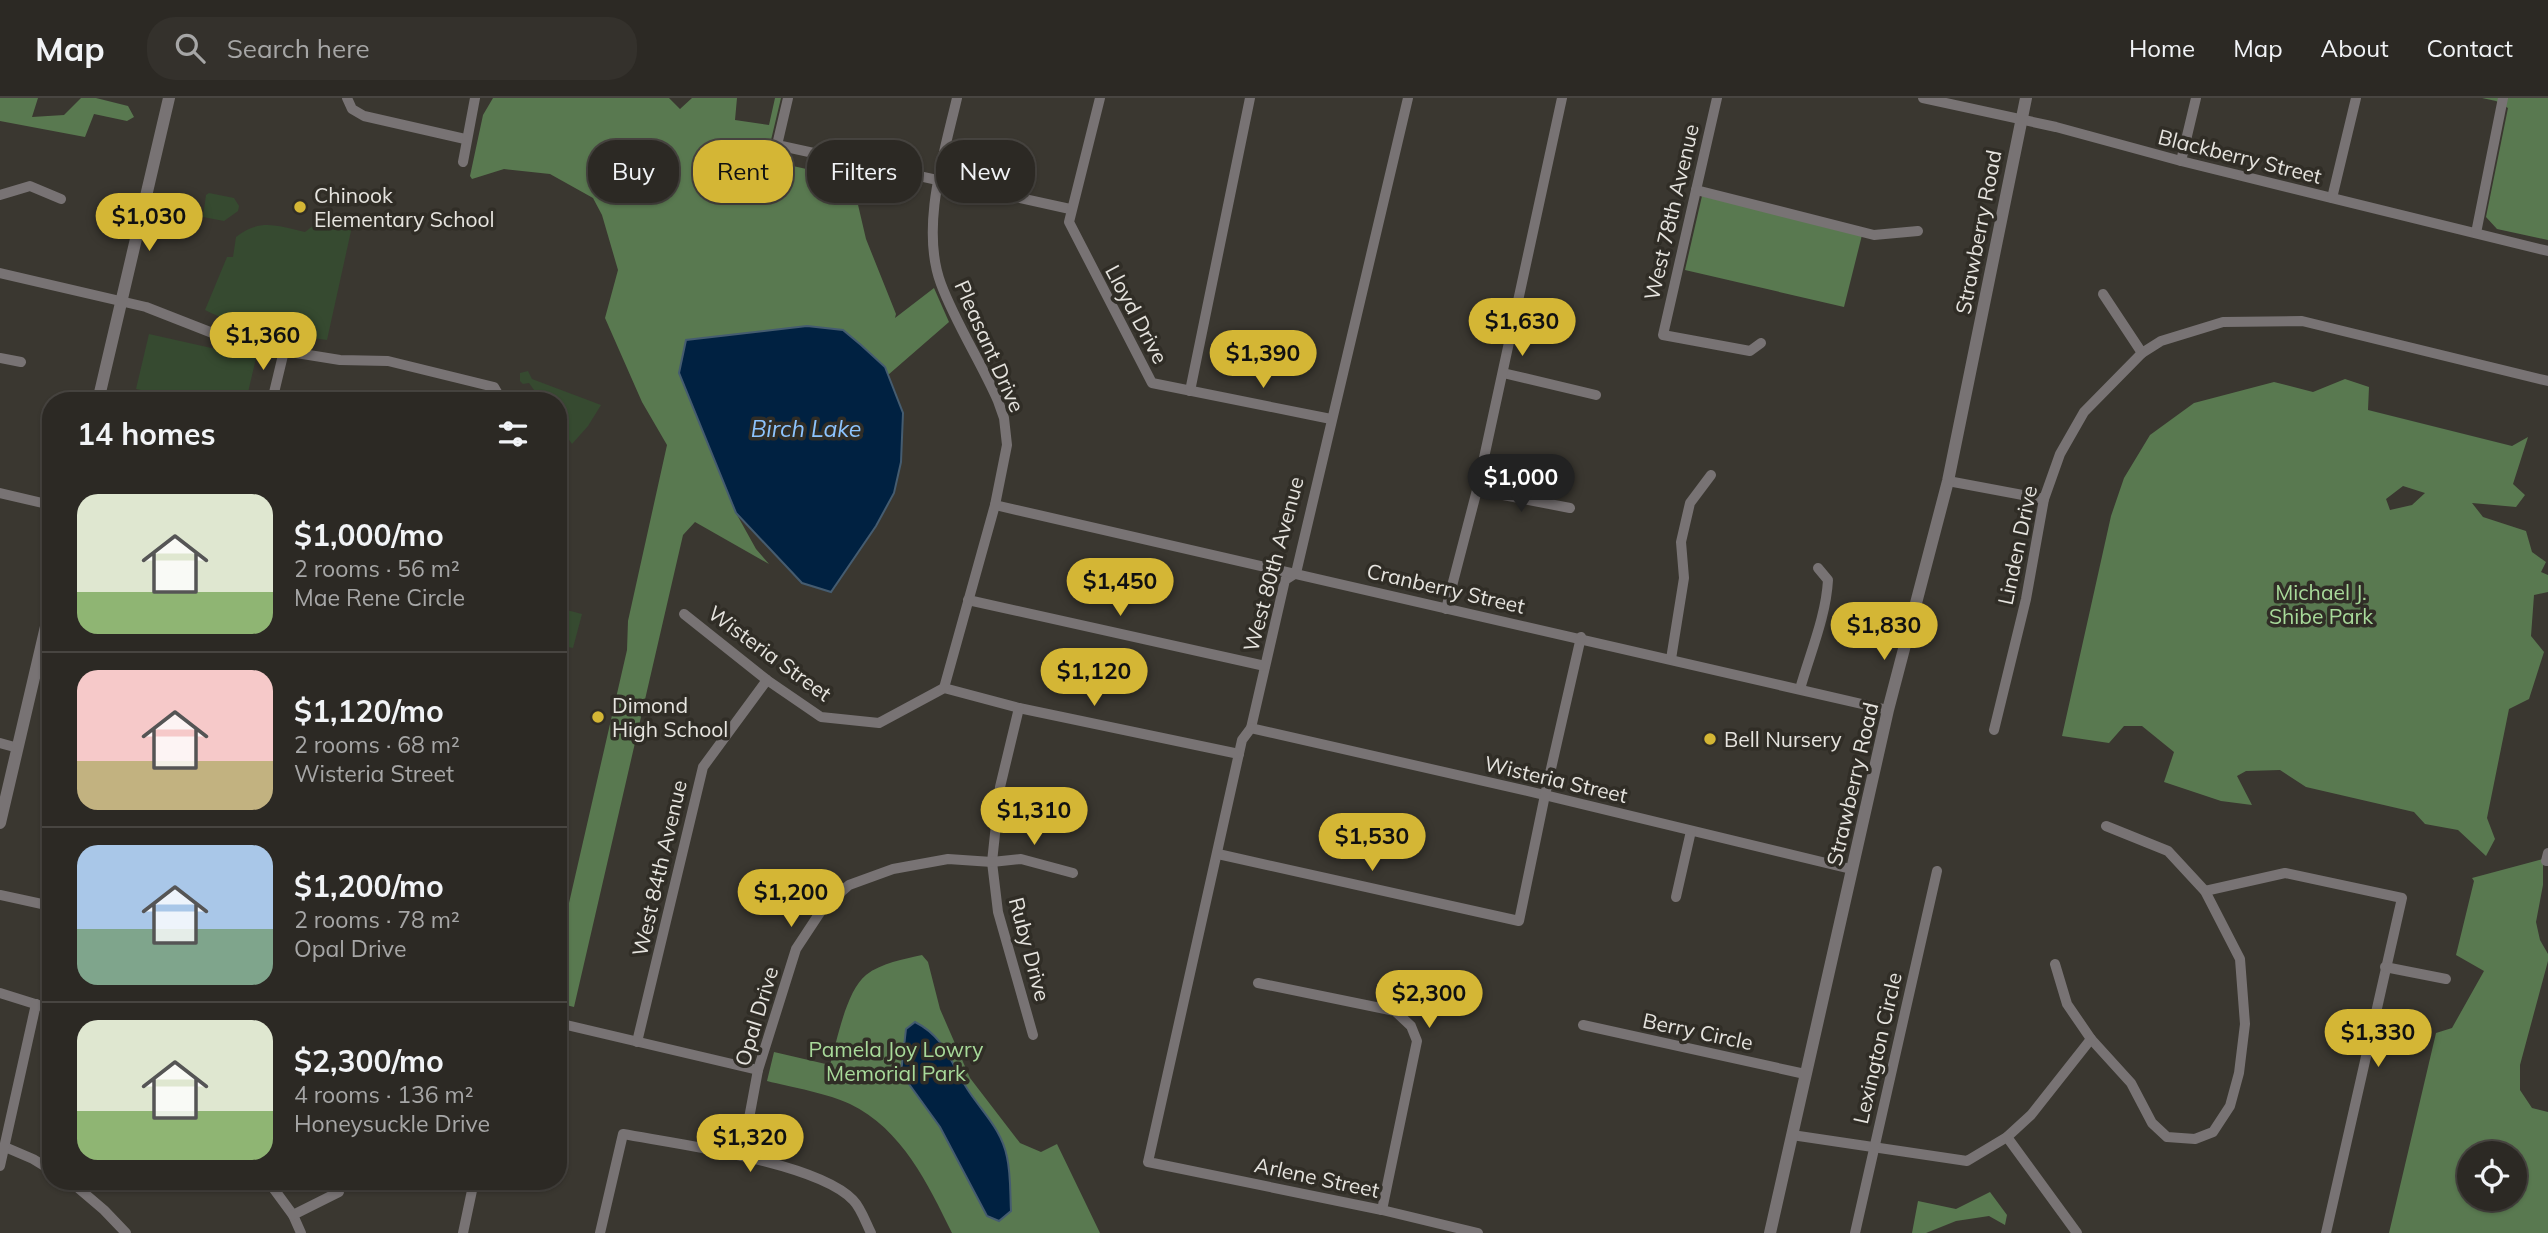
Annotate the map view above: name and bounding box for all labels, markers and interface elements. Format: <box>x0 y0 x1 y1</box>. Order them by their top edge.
search box <box>147 17 637 80</box>
text: Map <box>35 28 105 69</box>
icon: search <box>171 29 209 67</box>
text: Search here <box>227 32 370 65</box>
text: Home <box>2129 33 2195 63</box>
text: Map <box>2233 33 2283 63</box>
text: About <box>2321 33 2389 63</box>
text: Contact <box>2427 33 2513 63</box>
street label: West 78th Avenue <box>1638 121 1704 303</box>
street label: Blackberry Street <box>2155 123 2325 189</box>
chip: Buy <box>588 140 679 203</box>
chip: Rent <box>693 140 793 203</box>
chip: Filters <box>807 140 922 203</box>
chip: New <box>936 140 1035 203</box>
street label: Strawberry Road <box>1949 148 2007 316</box>
place label: Chinook Elementary School <box>314 182 495 232</box>
pin: $1,030 <box>92 194 206 253</box>
marker: Chinook Elementary School <box>292 199 308 215</box>
text: $1,030 <box>112 201 186 230</box>
street label: Lloyd Drive <box>1100 260 1174 368</box>
street label: Pleasant Drive <box>949 276 1031 416</box>
pin: $1,630 <box>1465 299 1579 358</box>
text: $1,630 <box>1485 306 1559 335</box>
pin: $1,360 <box>206 313 320 372</box>
text: $1,360 <box>226 320 300 349</box>
pin: $1,390 <box>1206 330 1320 390</box>
text: $1,390 <box>1226 338 1300 367</box>
water label: Birch Lake <box>751 414 861 443</box>
text: 14 homes <box>77 415 216 453</box>
icon: filters <box>494 415 532 453</box>
pin: $1,000 <box>1464 454 1578 514</box>
text: $1,000 <box>1484 462 1558 491</box>
street label: West 80th Avenue <box>1237 474 1309 654</box>
street label: Linden Drive <box>1992 483 2042 607</box>
text: $1,000/mo <box>294 516 444 554</box>
icon: home <box>133 522 217 606</box>
text: 2 rooms · 56 m² <box>294 554 460 583</box>
street label: Cranberry Street <box>1364 557 1528 619</box>
pin: $1,450 <box>1063 559 1177 618</box>
text: $1,450 <box>1083 566 1157 595</box>
park label: Michael J. Shibe Park <box>2269 579 2373 629</box>
text: Mae Rene Circle <box>294 583 465 612</box>
street label: Wisteria Street <box>703 600 837 706</box>
pin: $1,830 <box>1827 602 1941 662</box>
text: $1,830 <box>1847 610 1921 639</box>
pin: $1,120 <box>1037 648 1151 708</box>
text: $1,120 <box>1057 656 1131 685</box>
text: $1,120/mo <box>294 692 444 730</box>
place label: Dimond High School <box>612 692 728 742</box>
icon: home <box>133 698 217 782</box>
street label: Strawberry Road <box>1821 700 1883 868</box>
marker: Dimond High School <box>590 709 606 725</box>
place label: Bell Nursery <box>1724 726 1842 752</box>
text: 2 rooms · 68 m² <box>294 730 460 759</box>
marker: Bell Nursery <box>1702 731 1718 747</box>
street label: Wisteria Street <box>1482 750 1630 808</box>
text: Wisteria Street <box>294 759 454 788</box>
street label: West 84th Avenue <box>626 777 692 959</box>
pin: $1,310 <box>977 788 1091 847</box>
text: $1,310 <box>997 795 1071 824</box>
pin: $1,530 <box>1315 814 1429 873</box>
text: $1,530 <box>1335 821 1409 850</box>
text: $1,200/mo <box>294 867 444 905</box>
pin: $1,200 <box>734 870 848 929</box>
icon: home <box>133 873 217 957</box>
text: $1,200 <box>754 877 828 906</box>
street label: Ruby Drive <box>1004 894 1056 1004</box>
text: 2 rooms · 78 m² <box>294 905 460 934</box>
text: Opal Drive <box>294 934 406 963</box>
street label: Opal Drive <box>729 963 783 1069</box>
pin: $2,300 <box>1372 970 1486 1030</box>
street label: Lexington Circle <box>1847 970 1907 1126</box>
text: $2,300 <box>1392 978 1466 1007</box>
street label: Berry Circle <box>1641 1007 1755 1055</box>
pin: $1,330 <box>2321 1010 2435 1069</box>
text: $1,330 <box>2341 1017 2415 1046</box>
park label: Pamela Joy Lowry Memorial Park <box>809 1036 983 1086</box>
text: $2,300/mo <box>294 1042 444 1080</box>
icon: home <box>133 1048 217 1132</box>
text: 4 rooms · 136 m² <box>294 1080 474 1109</box>
text: Honeysuckle Drive <box>294 1109 490 1138</box>
pin: $1,320 <box>693 1114 807 1174</box>
text: $1,320 <box>713 1122 787 1151</box>
map controls <box>2457 1141 2527 1211</box>
button: locate <box>2457 1141 2527 1211</box>
street label: Arlene Street <box>1252 1151 1382 1203</box>

